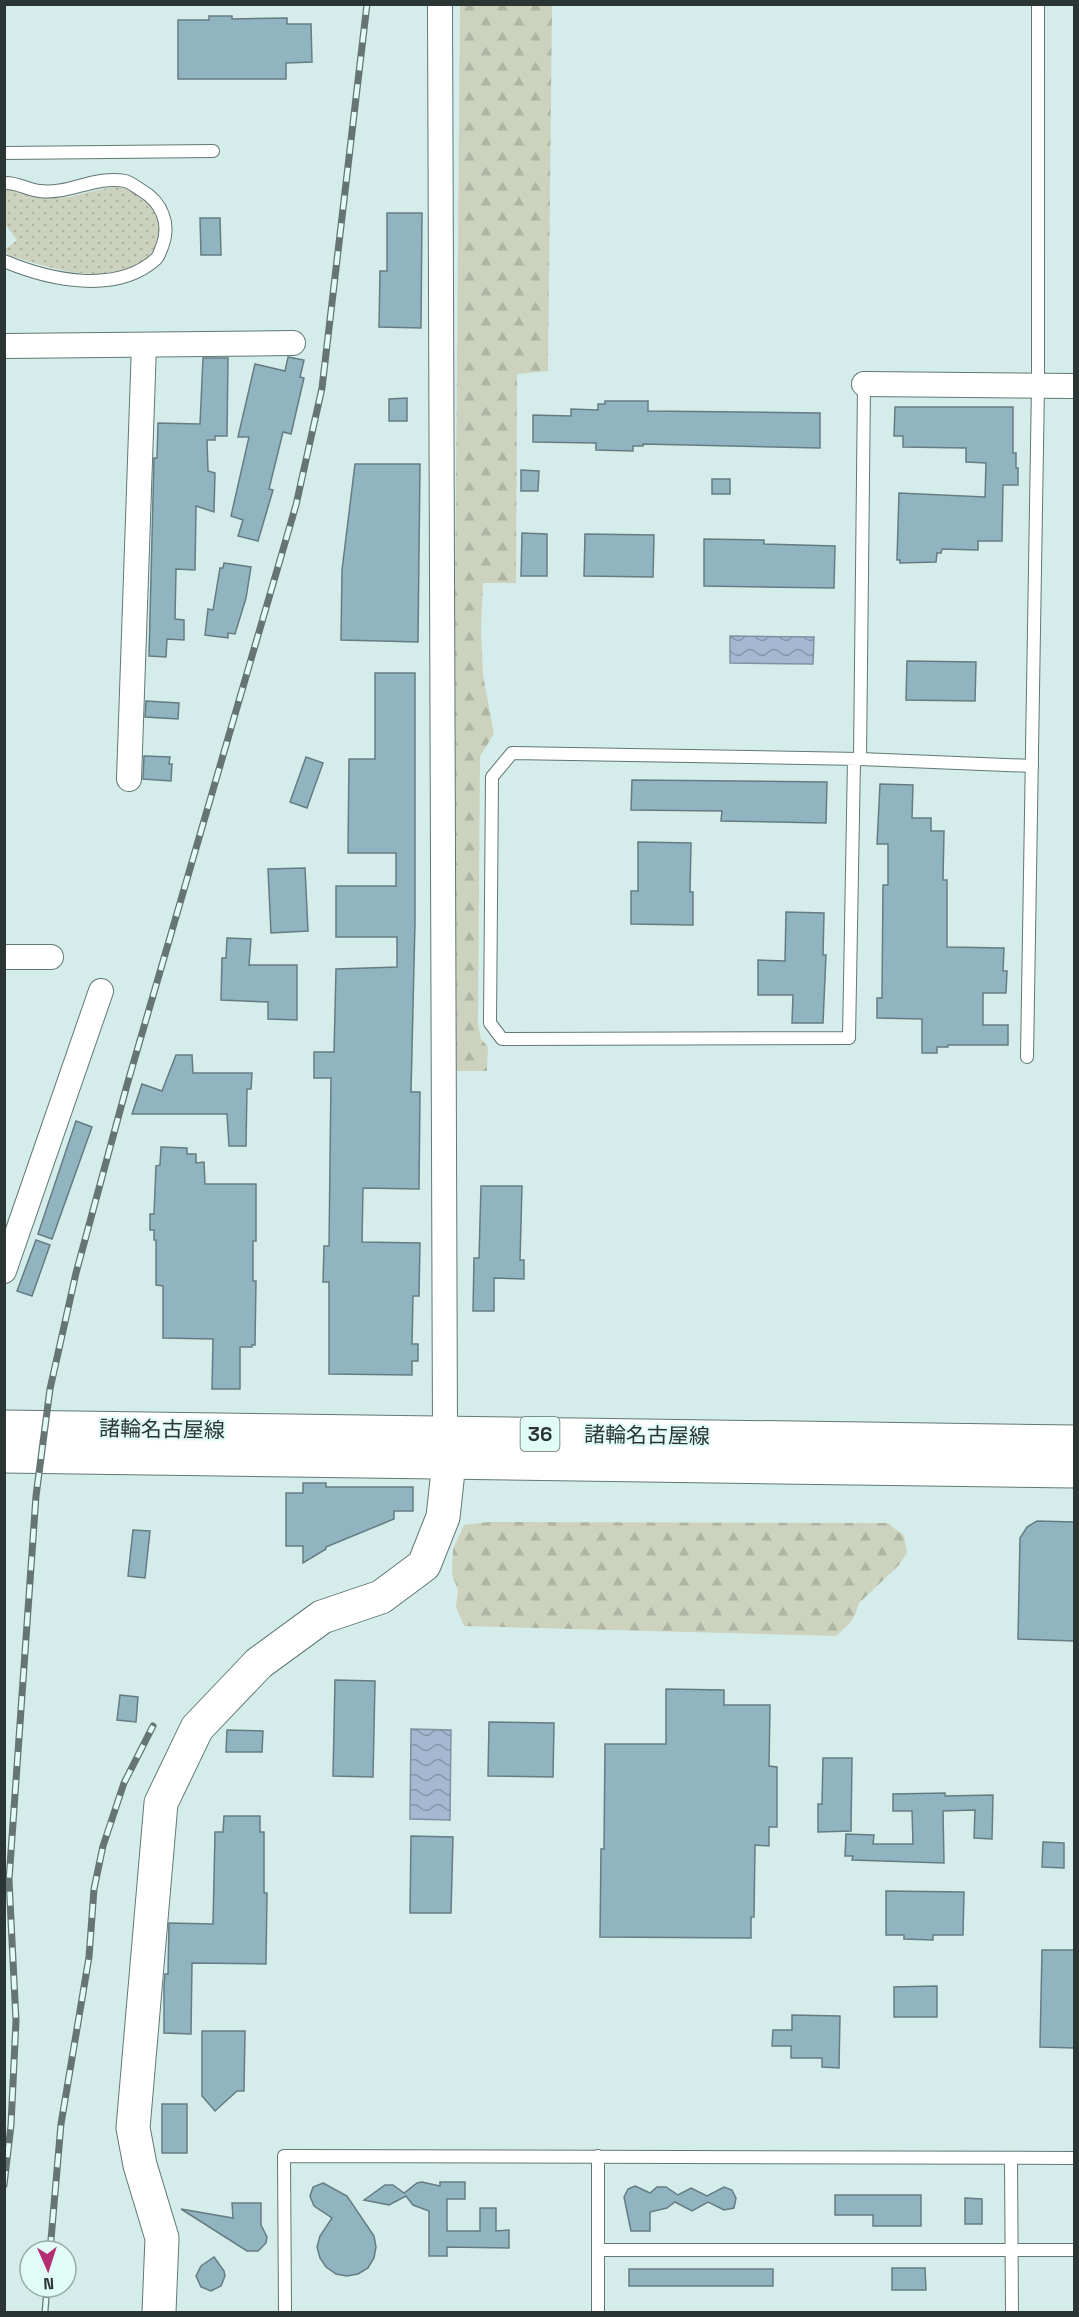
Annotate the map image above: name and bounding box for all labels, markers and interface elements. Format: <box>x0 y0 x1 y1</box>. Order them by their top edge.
street label: 諸輪名古屋線 <box>99 1414 225 1444</box>
road number: 36 <box>520 1417 560 1451</box>
street label: 諸輪名古屋線 <box>584 1420 710 1450</box>
north arrow <box>18 2239 78 2299</box>
text: N <box>43 2273 55 2294</box>

